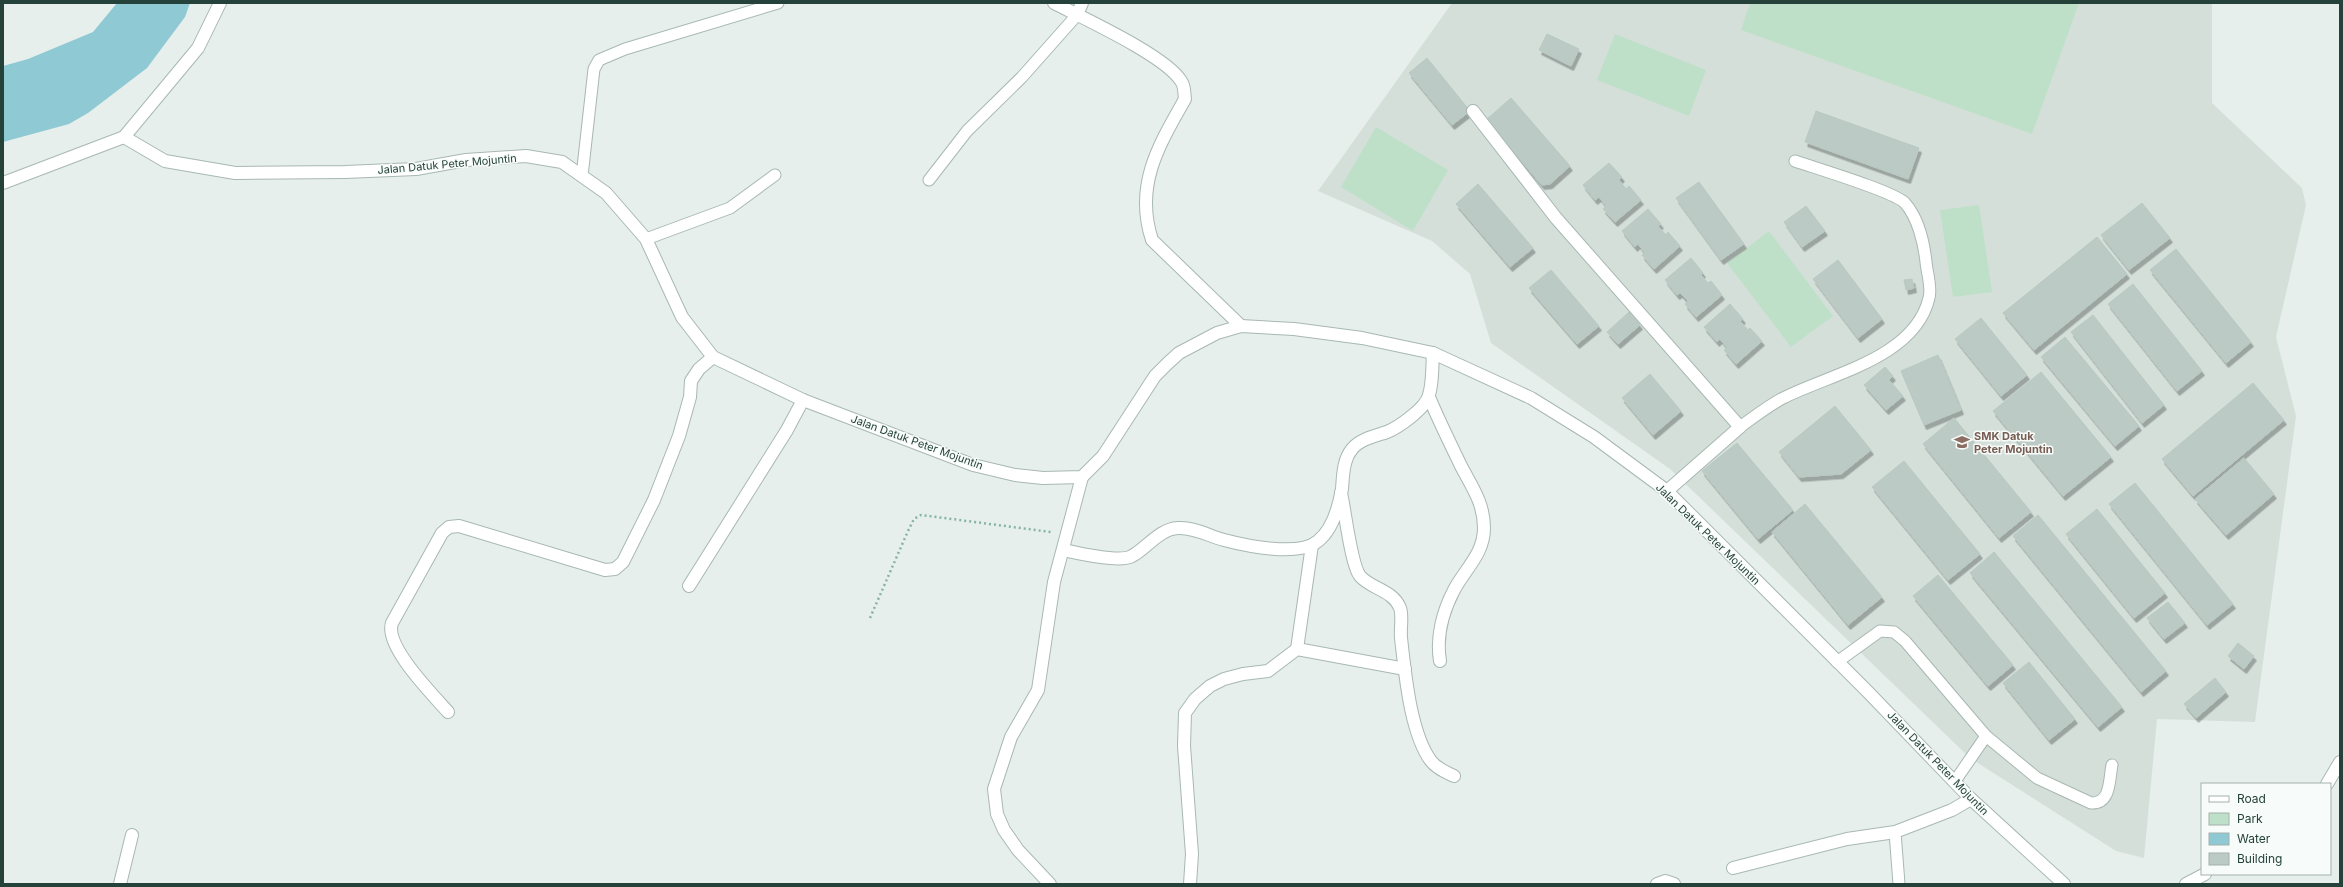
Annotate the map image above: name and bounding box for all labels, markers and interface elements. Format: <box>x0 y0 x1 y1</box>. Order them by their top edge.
street label: Jalan Datuk Peter Mojuntin <box>377 151 517 177</box>
street label: Jalan Datuk Peter Mojuntin <box>849 412 985 472</box>
place label: SMK Datuk Peter Mojuntin <box>1974 429 2053 456</box>
school or university icon: SMK Datuk Peter Mojuntin <box>1953 433 1971 451</box>
street label: Jalan Datuk Peter Mojuntin <box>1653 480 1763 588</box>
street label: Jalan Datuk Peter Mojuntin <box>1884 708 1992 818</box>
legend <box>2201 783 2331 875</box>
text: Road <box>2237 791 2266 806</box>
text: Park <box>2237 811 2263 826</box>
text: Water <box>2237 831 2271 846</box>
text: Building <box>2237 851 2282 866</box>

